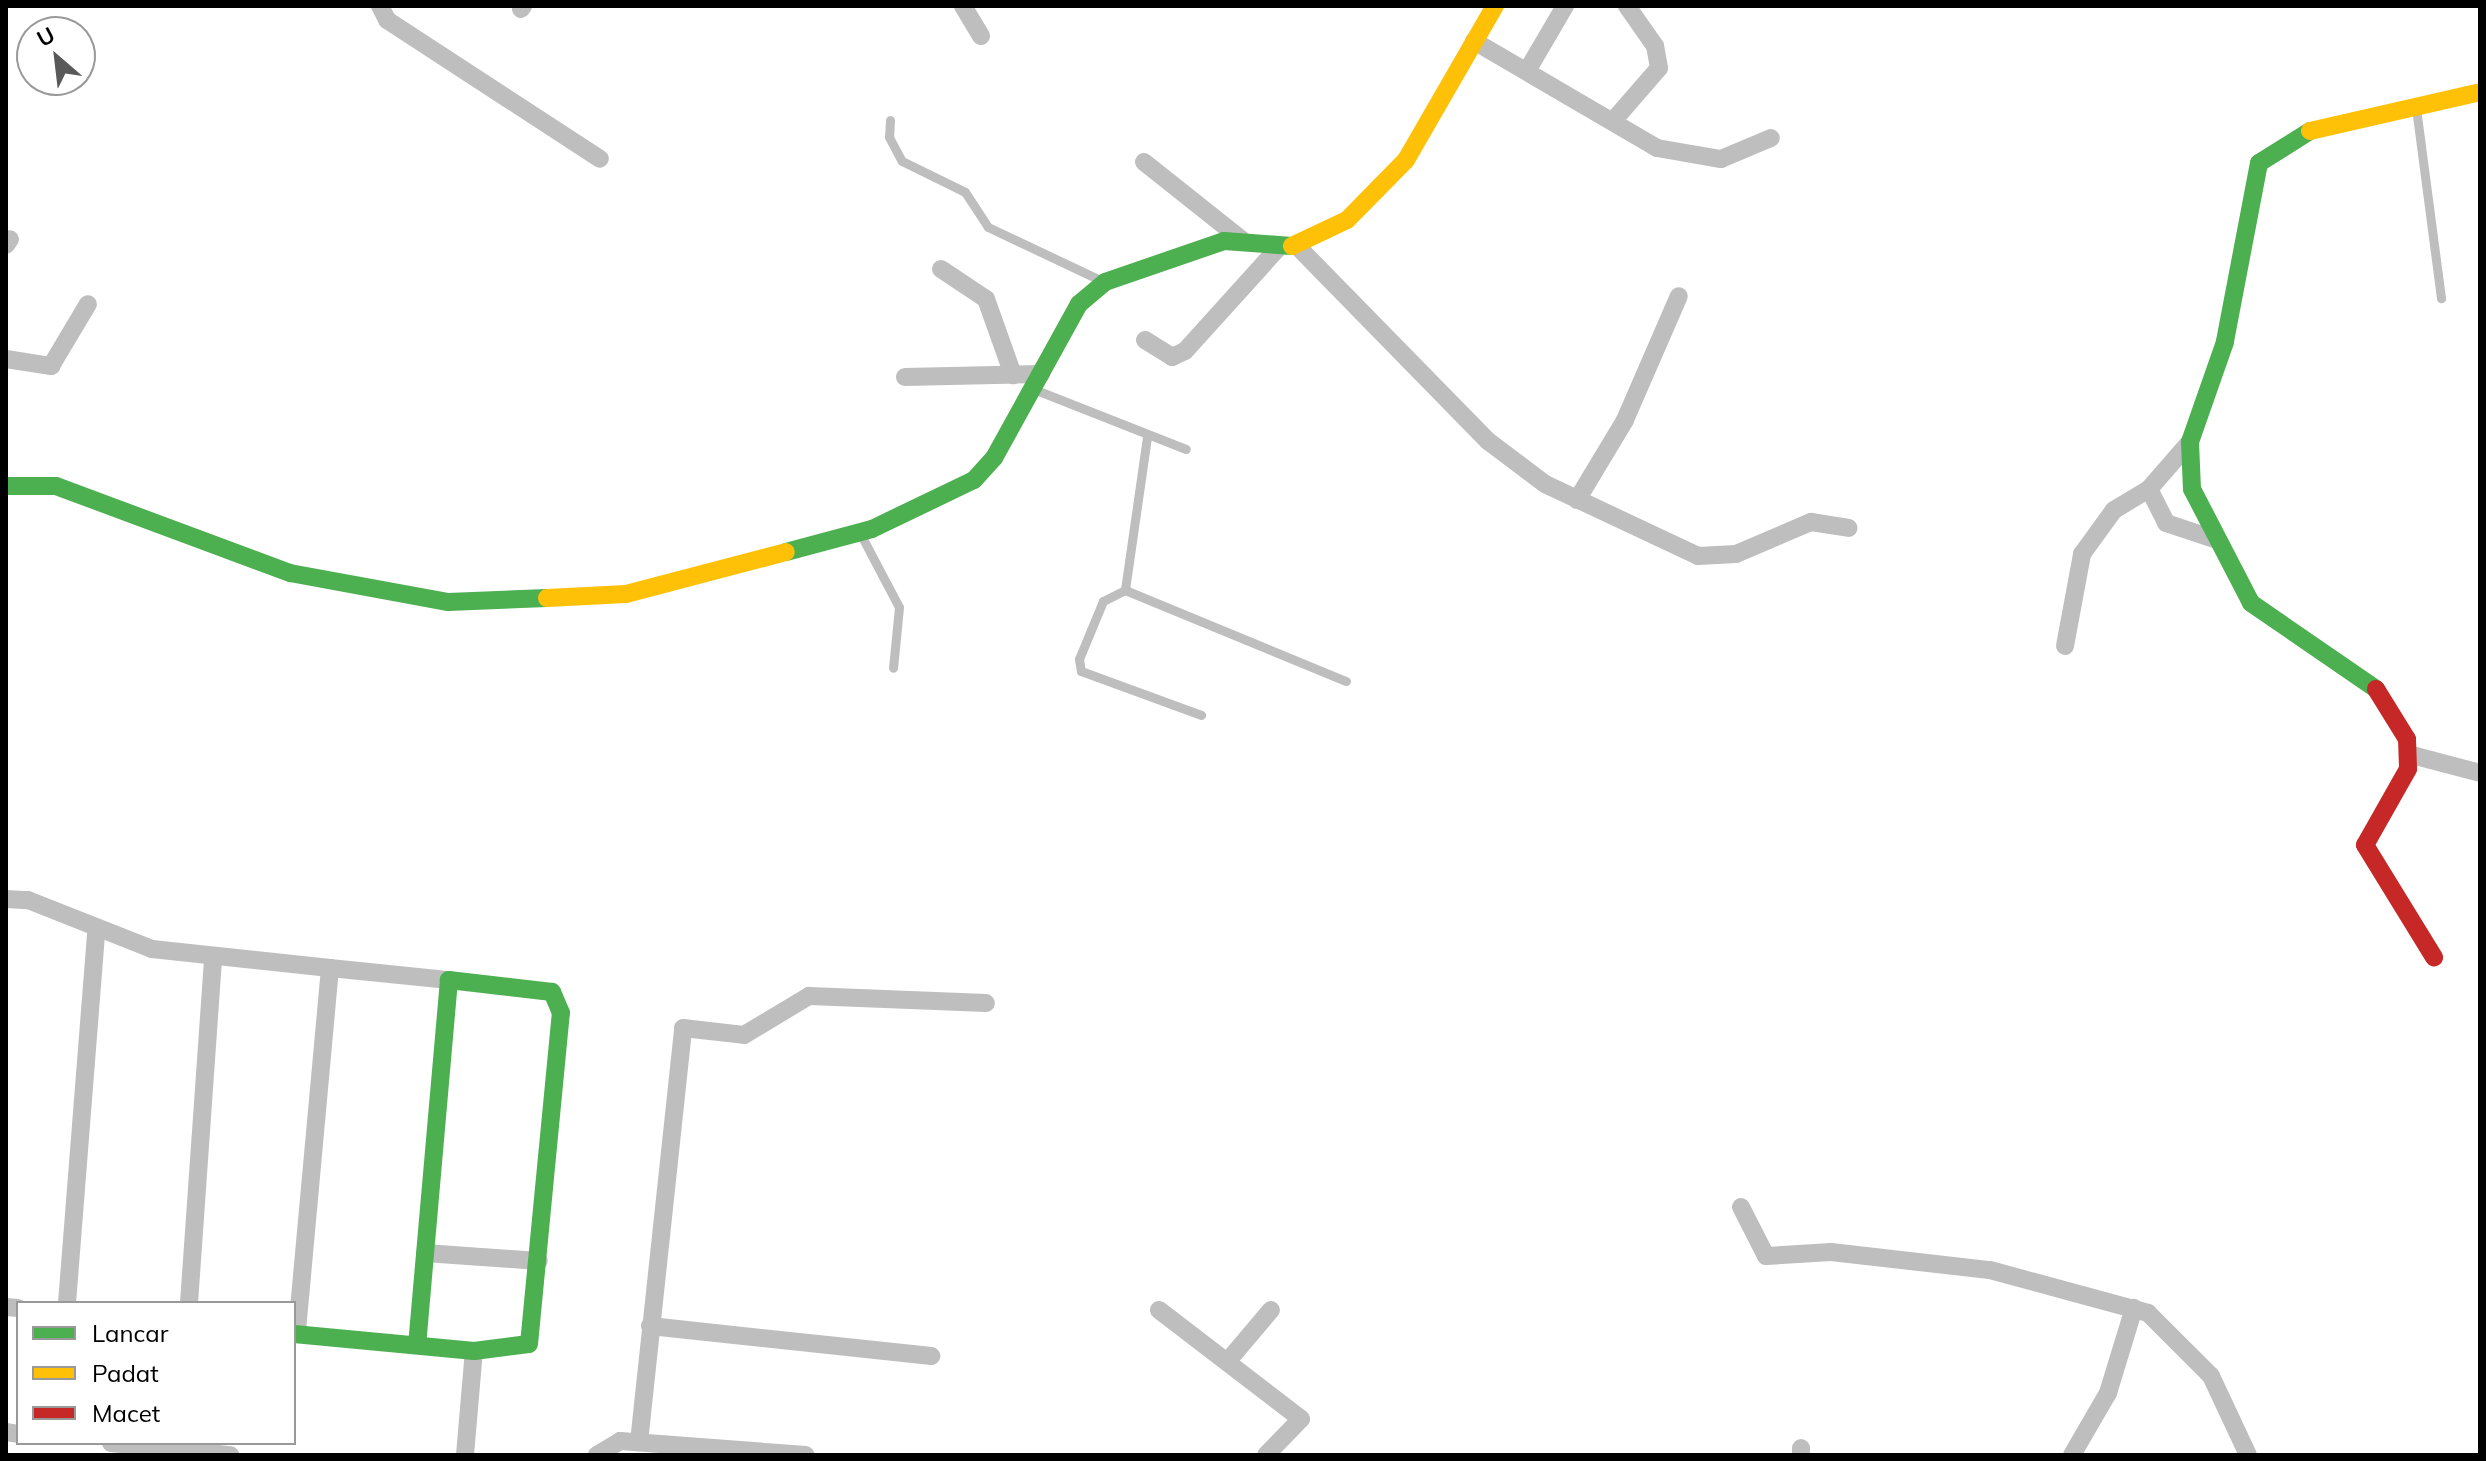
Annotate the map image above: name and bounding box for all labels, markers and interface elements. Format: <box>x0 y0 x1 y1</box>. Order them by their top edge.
north arrow <box>16 16 96 96</box>
text: U <box>32 20 59 53</box>
legend <box>16 1301 296 1445</box>
text: Lancar <box>92 1318 168 1348</box>
text: Padat <box>92 1358 159 1388</box>
text: Macet <box>92 1398 160 1428</box>

